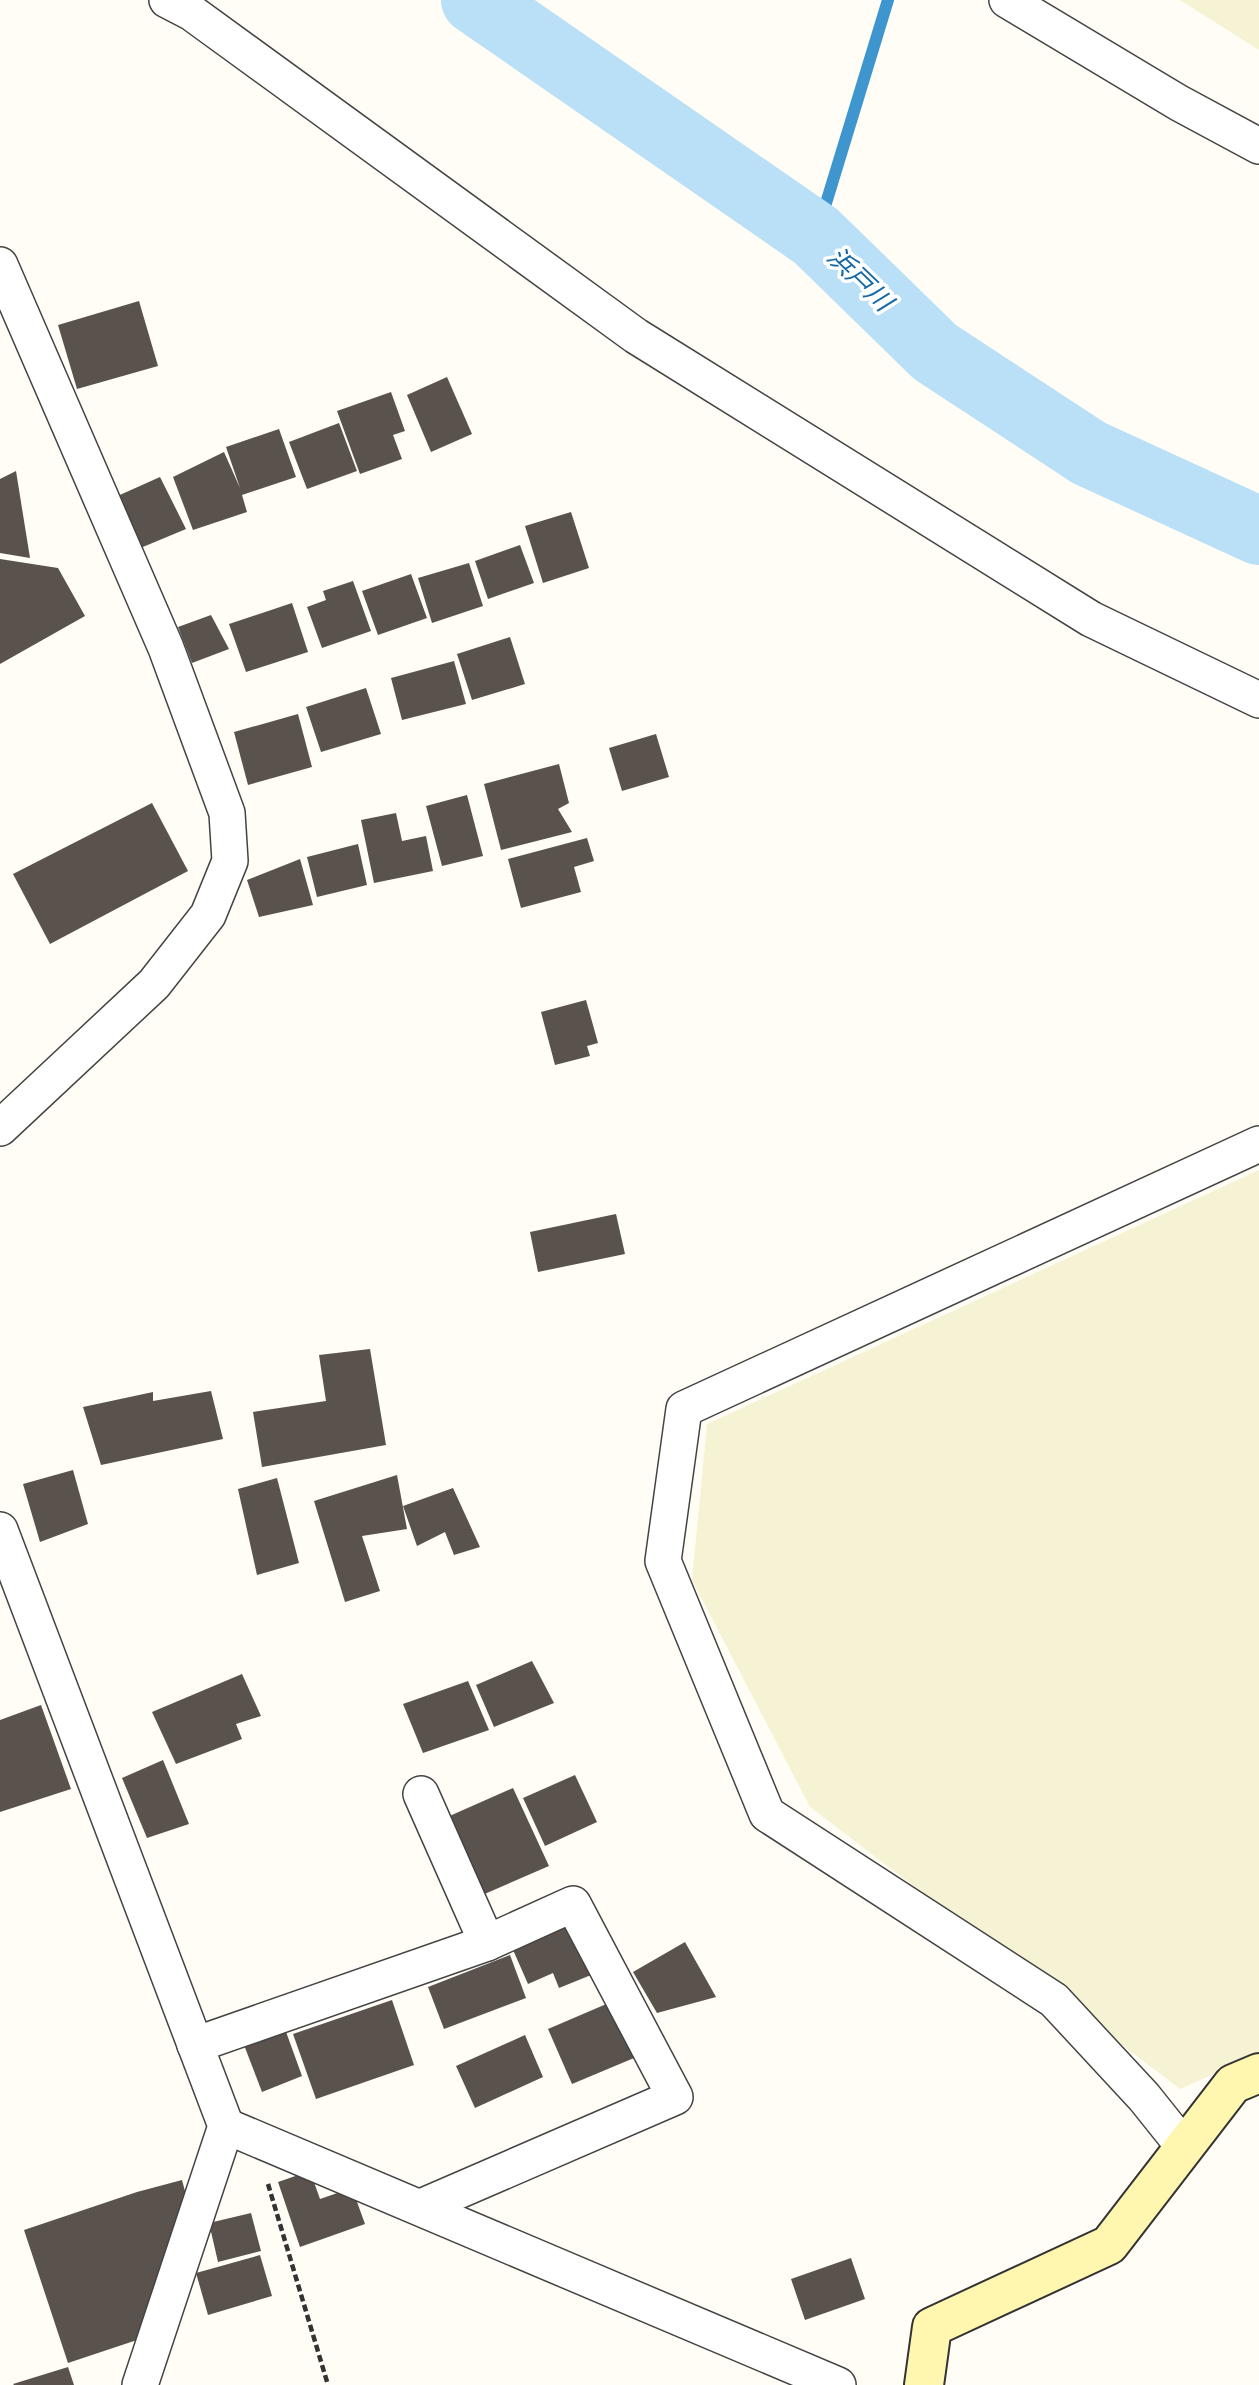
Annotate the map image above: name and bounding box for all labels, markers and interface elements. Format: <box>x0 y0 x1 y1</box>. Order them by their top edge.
water label: 浜戸川 <box>821 239 903 320</box>

